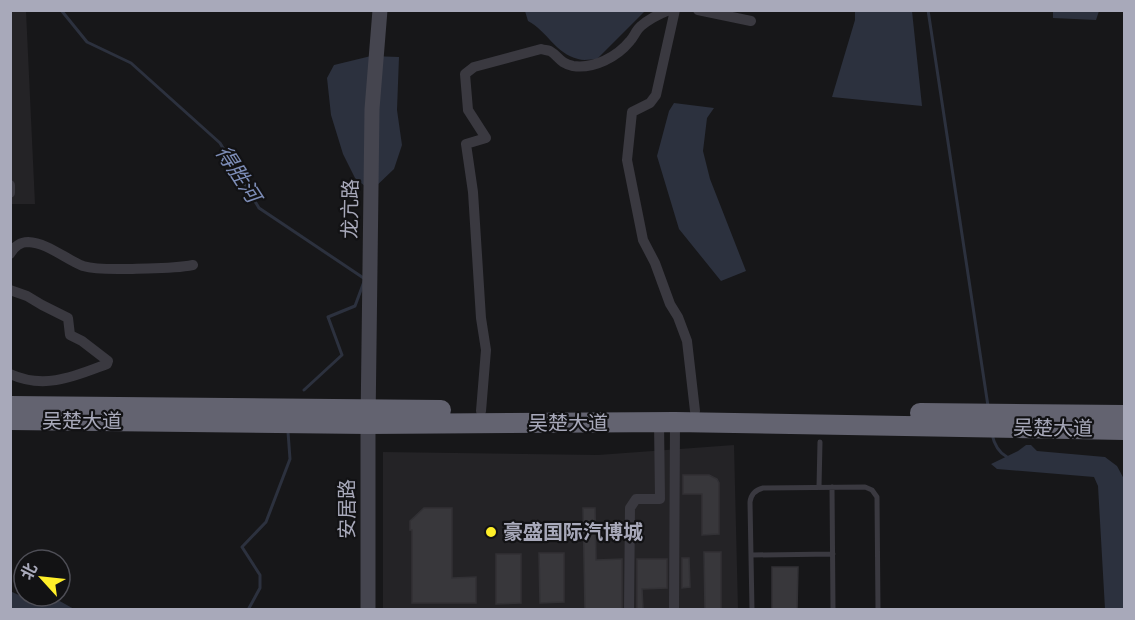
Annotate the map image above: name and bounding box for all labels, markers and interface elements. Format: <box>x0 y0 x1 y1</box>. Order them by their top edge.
water label: 得胜河 <box>210 141 268 211</box>
street label: 龙亢路 <box>337 179 363 239</box>
street label: 吴楚大道 <box>42 409 122 433</box>
street label: 吴楚大道 <box>528 411 608 435</box>
street label: 吴楚大道 <box>1013 415 1093 441</box>
street label: 安居路 <box>335 479 359 539</box>
place label: 豪盛国际汽博城 <box>503 520 643 544</box>
marker: 豪盛国际汽博城 <box>484 525 498 539</box>
north arrow <box>12 548 72 608</box>
text: 北 <box>17 560 41 583</box>

